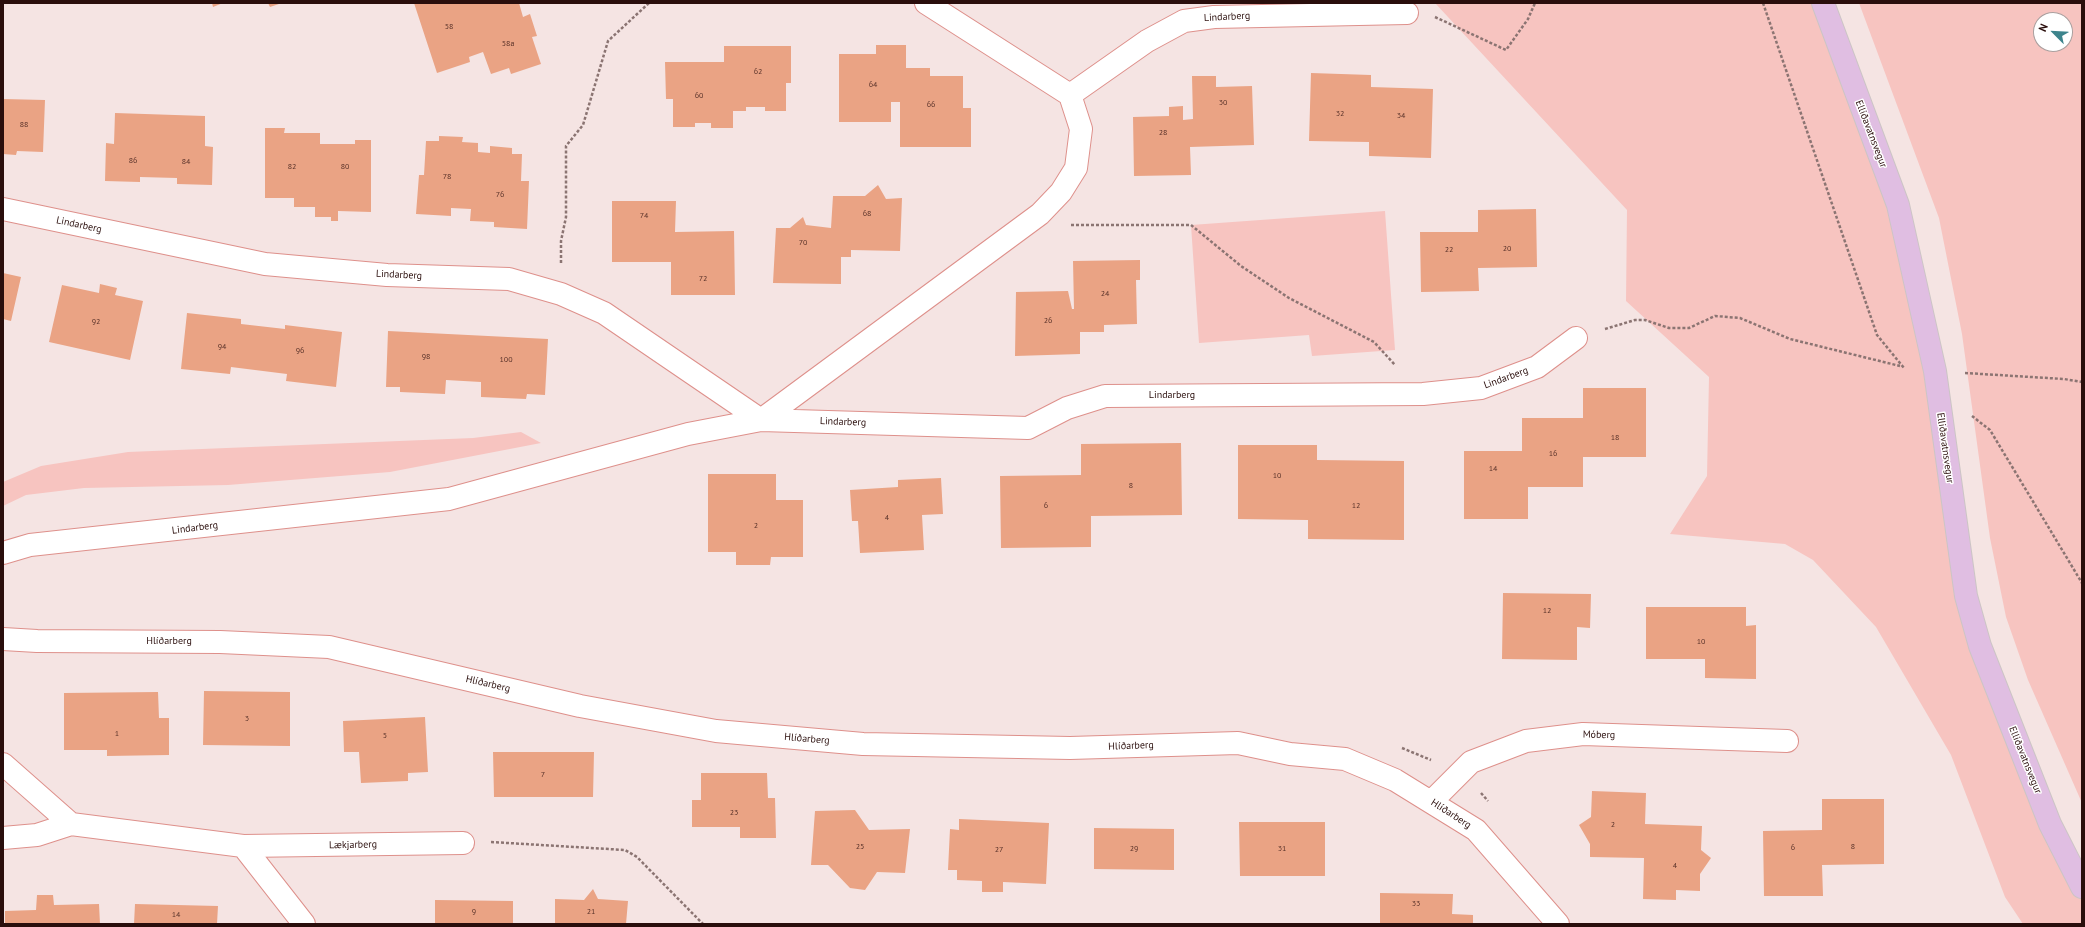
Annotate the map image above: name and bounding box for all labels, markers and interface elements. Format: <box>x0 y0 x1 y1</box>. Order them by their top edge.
street label: Lindarberg <box>1204 10 1250 24</box>
north arrow <box>2033 12 2073 52</box>
text: N <box>2035 21 2051 34</box>
house number: 58 <box>445 22 453 32</box>
house number: 58a <box>502 39 514 49</box>
house number: 62 <box>754 67 762 77</box>
house number: 64 <box>869 80 877 90</box>
house number: 60 <box>695 91 703 101</box>
house number: 30 <box>1219 98 1227 108</box>
street label: Elliðavatnsvegur <box>1853 99 1889 169</box>
house number: 66 <box>927 100 935 110</box>
house number: 32 <box>1336 109 1344 119</box>
house number: 34 <box>1397 111 1405 121</box>
house number: 88 <box>20 120 28 130</box>
house number: 28 <box>1159 128 1167 138</box>
house number: 86 <box>129 156 137 166</box>
house number: 84 <box>182 157 190 167</box>
house number: 82 <box>288 162 296 172</box>
house number: 80 <box>341 162 349 172</box>
house number: 78 <box>443 172 451 182</box>
house number: 76 <box>496 190 504 200</box>
house number: 68 <box>863 209 871 219</box>
house number: 74 <box>640 211 648 221</box>
street label: Lindarberg <box>55 214 103 236</box>
house number: 70 <box>799 238 807 248</box>
house number: 20 <box>1503 244 1511 254</box>
house number: 22 <box>1445 245 1453 255</box>
street label: Lindarberg <box>376 268 422 282</box>
house number: 72 <box>699 274 707 284</box>
house number: 24 <box>1101 289 1109 299</box>
house number: 26 <box>1044 316 1052 326</box>
house number: 92 <box>92 317 100 327</box>
house number: 94 <box>218 342 226 352</box>
house number: 96 <box>296 346 304 356</box>
house number: 98 <box>422 352 430 362</box>
house number: 100 <box>499 355 513 365</box>
street label: Lindarberg <box>1482 364 1530 392</box>
street label: Lindarberg <box>1149 389 1195 401</box>
street label: Elliðavatnsvegur <box>1934 412 1956 484</box>
street label: Lindarberg <box>820 415 866 429</box>
house number: 18 <box>1611 433 1619 443</box>
house number: 16 <box>1549 449 1557 459</box>
house number: 14 <box>1489 464 1497 474</box>
house number: 10 <box>1273 471 1281 481</box>
house number: 8 <box>1129 481 1133 491</box>
house number: 6 <box>1044 501 1048 511</box>
house number: 12 <box>1352 501 1360 511</box>
house number: 4 <box>885 513 889 523</box>
street label: Lindarberg <box>171 519 219 537</box>
house number: 2 <box>754 521 758 531</box>
house number: 12 <box>1543 606 1551 616</box>
street label: Hlíðarberg <box>146 635 192 647</box>
house number: 10 <box>1697 637 1705 647</box>
street label: Hlíðarberg <box>464 673 512 695</box>
house number: 3 <box>245 714 249 724</box>
street label: Elliðavatnsvegur <box>2006 725 2044 795</box>
house number: 1 <box>115 729 119 739</box>
street label: Móberg <box>1583 729 1615 741</box>
house number: 5 <box>383 731 387 741</box>
street label: Hlíðarberg <box>784 731 830 747</box>
street label: Hlíðarberg <box>1108 739 1154 753</box>
house number: 7 <box>541 770 545 780</box>
street label: Hlíðarberg <box>1429 797 1473 831</box>
house number: 23 <box>730 808 738 818</box>
house number: 2 <box>1611 820 1615 830</box>
street label: Lækjarberg <box>329 839 377 851</box>
house number: 25 <box>856 842 864 852</box>
house number: 8 <box>1851 842 1855 852</box>
house number: 6 <box>1791 843 1795 853</box>
house number: 29 <box>1130 844 1138 854</box>
house number: 31 <box>1278 844 1286 854</box>
house number: 27 <box>995 845 1003 855</box>
house number: 4 <box>1673 861 1677 871</box>
house number: 33 <box>1412 899 1420 909</box>
house number: 9 <box>472 907 476 917</box>
house number: 21 <box>587 907 595 917</box>
house number: 14 <box>172 910 180 920</box>

